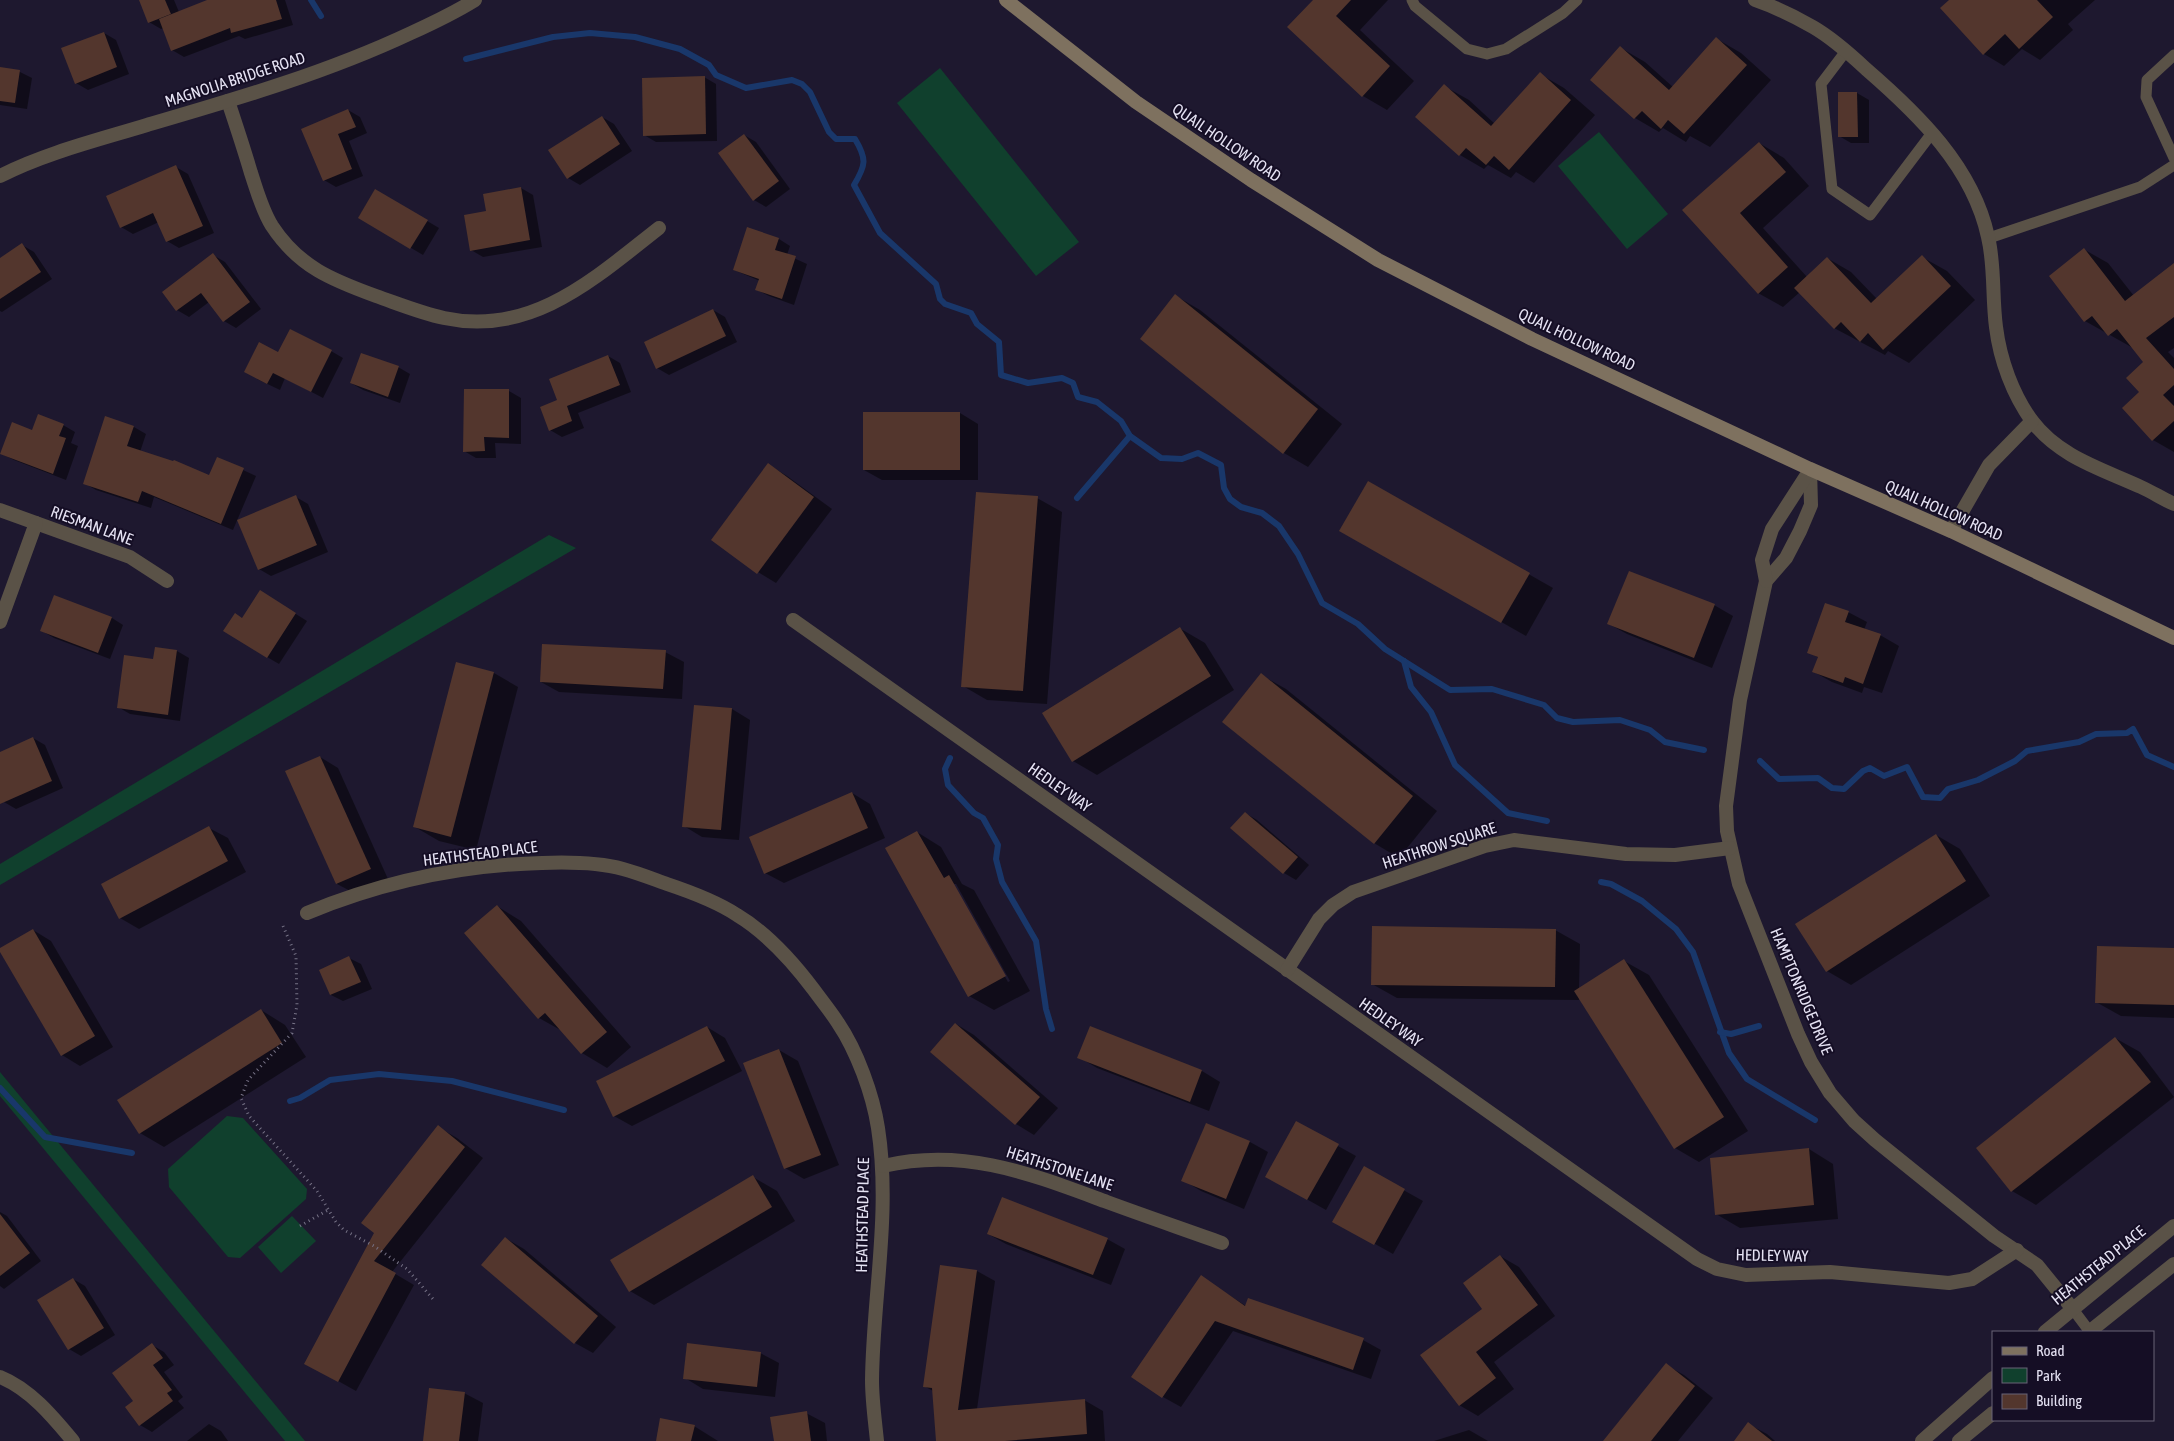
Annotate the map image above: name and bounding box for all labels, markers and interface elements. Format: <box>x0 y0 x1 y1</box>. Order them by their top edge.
street label: MAGNOLIA BRIDGE ROAD <box>163 48 307 110</box>
street label: QUAIL HOLLOW ROAD <box>1169 99 1285 185</box>
street label: QUAIL HOLLOW ROAD <box>1516 304 1638 374</box>
street label: QUAIL HOLLOW ROAD <box>1882 476 2006 544</box>
street label: RIESMAN LANE <box>48 502 136 548</box>
street label: HEDLEY WAY <box>1025 759 1096 816</box>
street label: HEATHROW SQUARE <box>1380 818 1498 872</box>
street label: HEATHSTEAD PLACE <box>422 837 538 869</box>
street label: HAMPTONRIDGE DRIVE <box>1767 925 1837 1057</box>
street label: HEDLEY WAY <box>1356 994 1427 1051</box>
street label: HEATHSTONE LANE <box>1004 1142 1116 1194</box>
street label: HEATHSTEAD PLACE <box>852 1157 872 1273</box>
street label: HEATHSTEAD PLACE <box>2048 1222 2149 1308</box>
street label: HEDLEY WAY <box>1735 1245 1809 1265</box>
legend <box>1992 1331 2154 1421</box>
text: Road <box>2036 1342 2065 1359</box>
text: Park <box>2036 1367 2061 1384</box>
text: Building <box>2036 1392 2082 1409</box>

